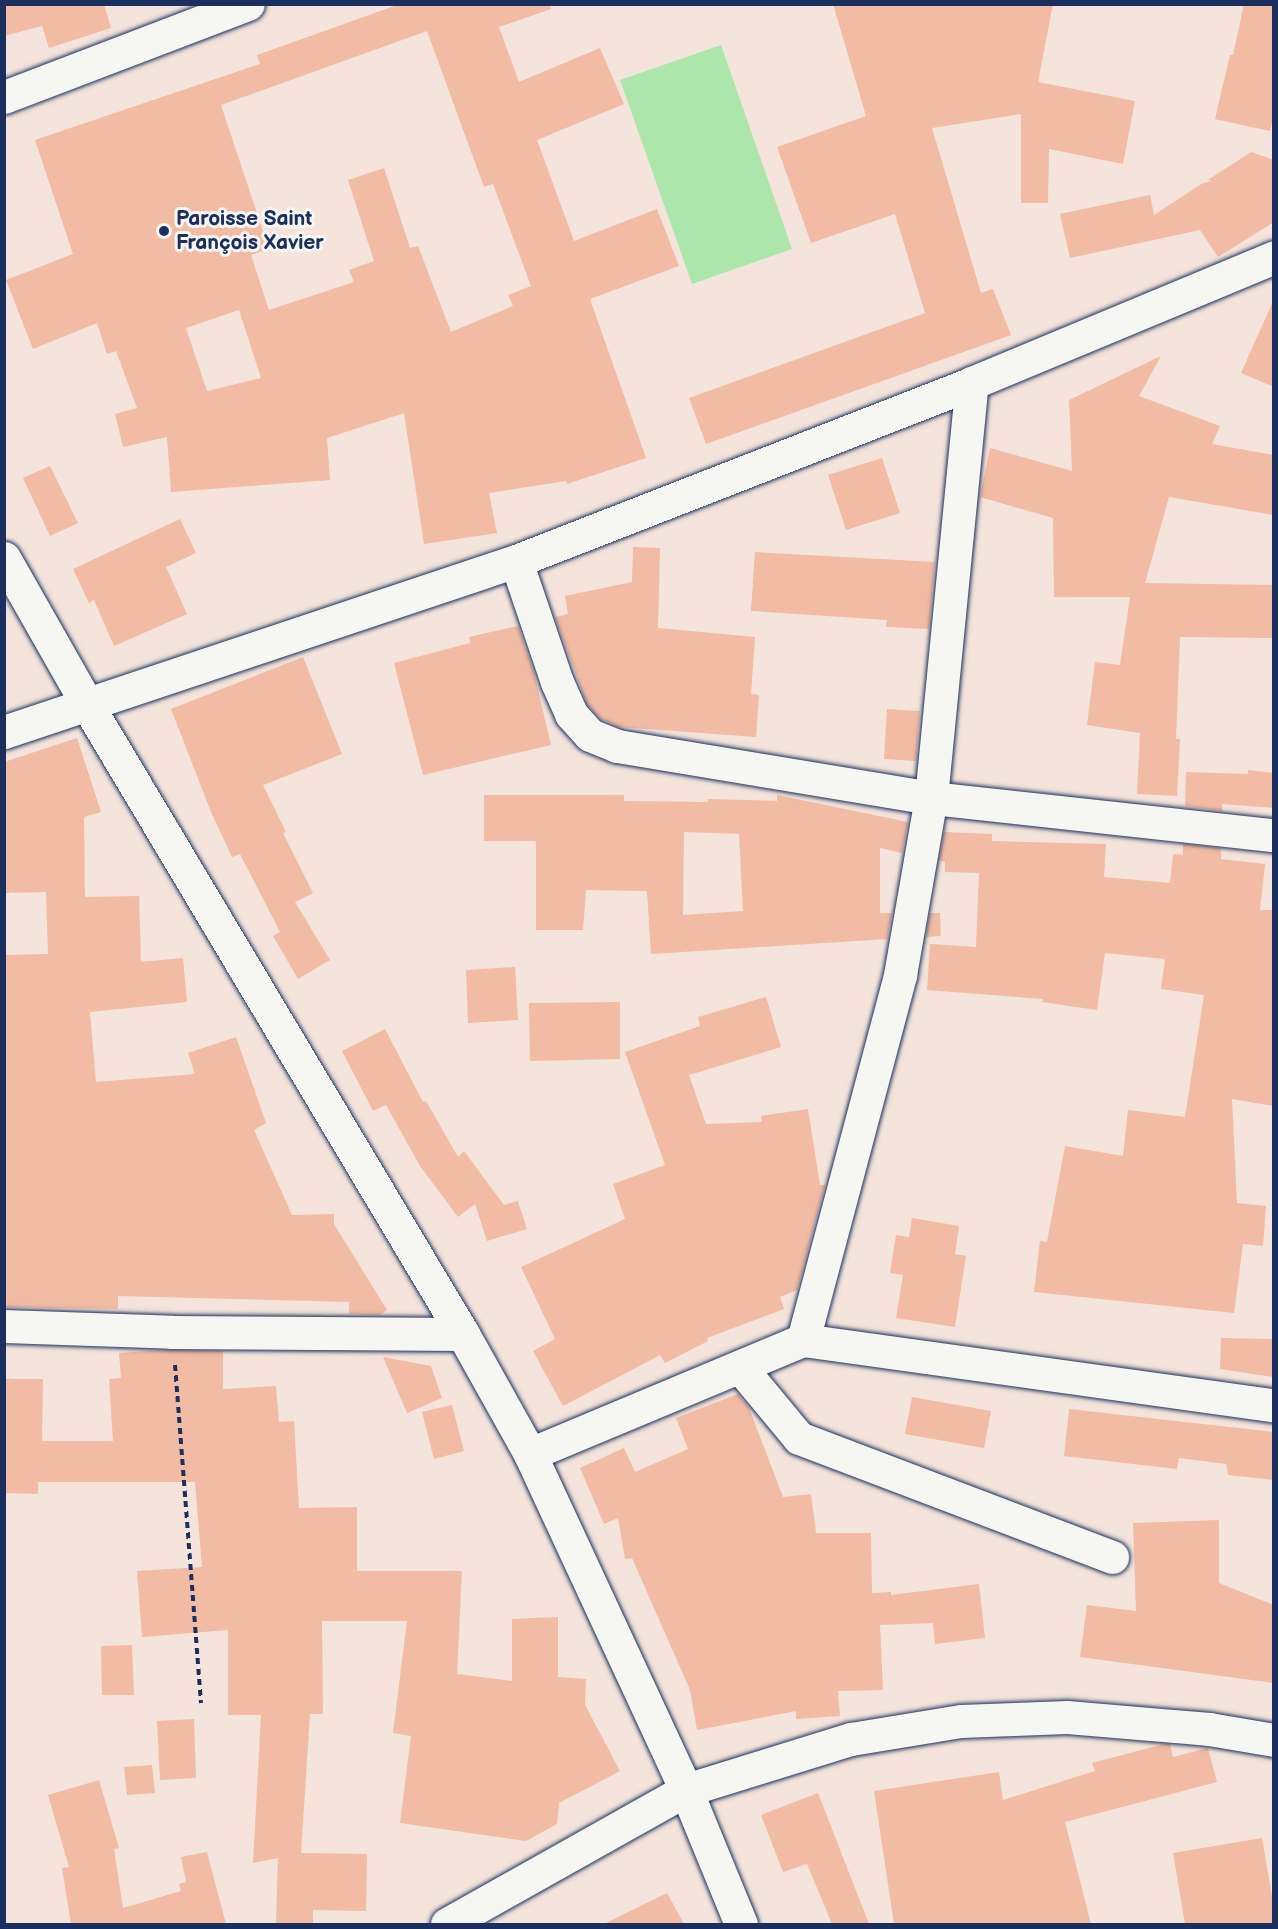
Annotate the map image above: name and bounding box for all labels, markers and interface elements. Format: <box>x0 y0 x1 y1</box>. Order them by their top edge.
place label: Paroisse Saint François Xavier <box>176 206 324 256</box>
marker: Paroisse Saint François Xavier <box>157 224 171 238</box>

